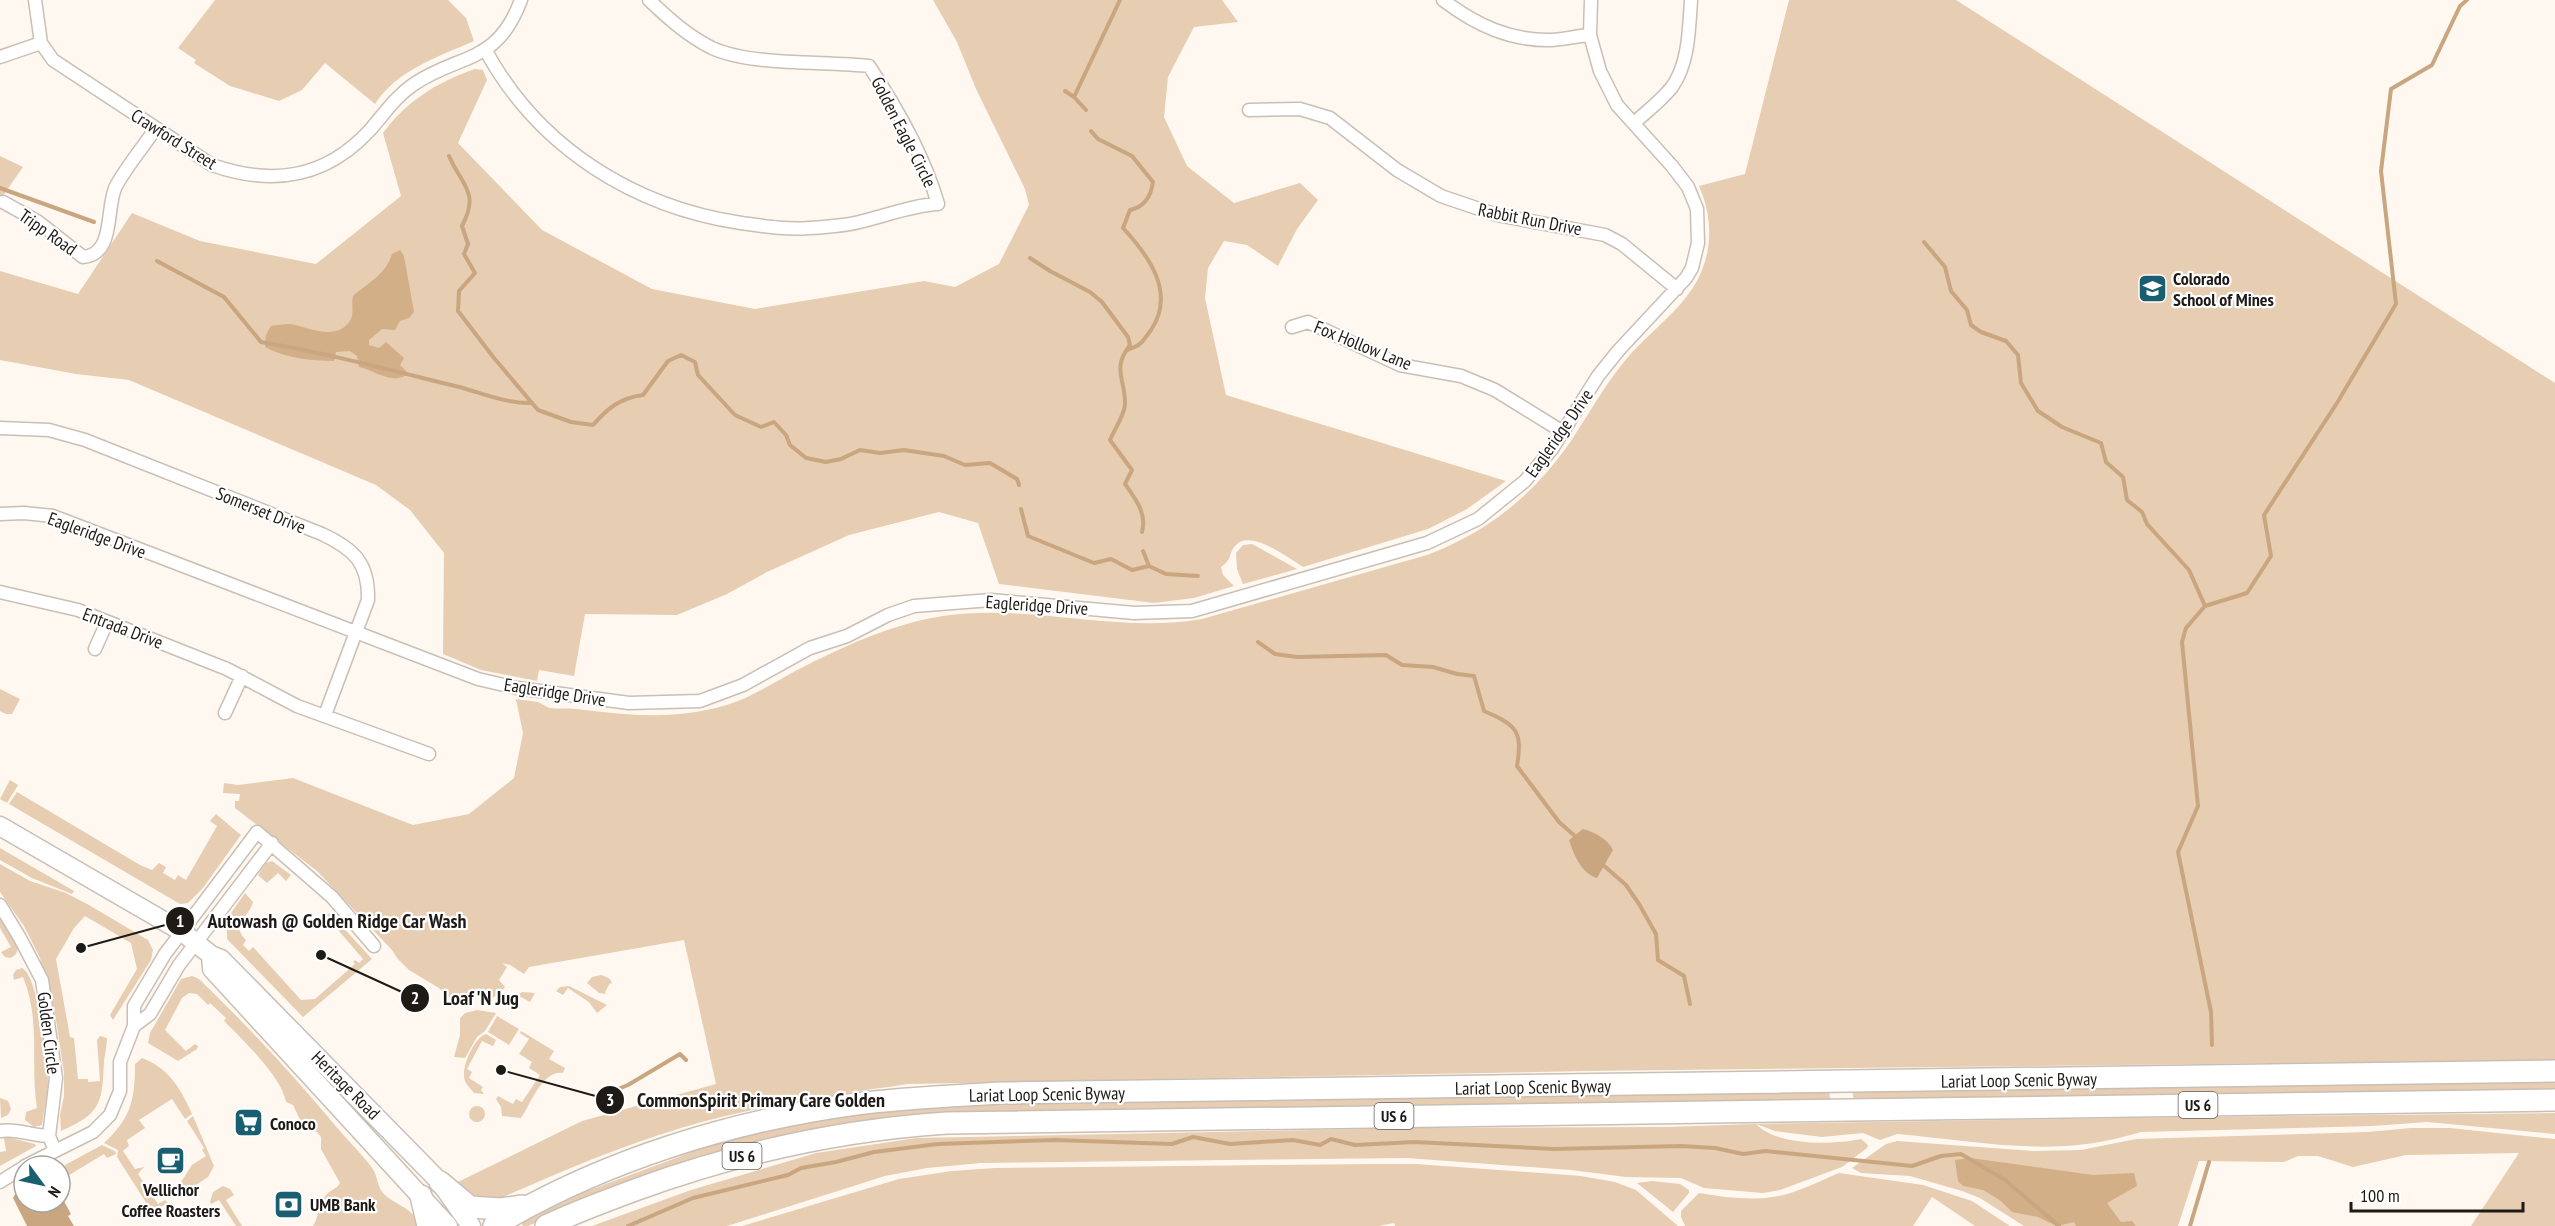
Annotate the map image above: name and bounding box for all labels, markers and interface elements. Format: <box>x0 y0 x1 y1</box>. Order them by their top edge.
street label: Golden Eagle Circle <box>866 73 942 191</box>
street label: Crawford Street <box>127 104 221 174</box>
street label: Rabbit Run Drive <box>1476 198 1584 240</box>
street label: Tripp Road <box>15 204 81 260</box>
place label: Colorado School of Mines <box>2173 267 2274 311</box>
school or university icon: Colorado School of Mines <box>2136 272 2168 304</box>
street label: Fox Hollow Lane <box>1311 315 1415 375</box>
street label: Eagleridge Drive <box>1520 384 1598 482</box>
street label: Somerset Drive <box>213 482 309 538</box>
street label: Eagleridge Drive <box>45 507 149 563</box>
street label: Eagleridge Drive <box>985 590 1089 620</box>
street label: Entrada Drive <box>80 602 166 654</box>
street label: Eagleridge Drive <box>502 673 608 711</box>
callout: Autowash @ Golden Ridge Car Wash <box>165 902 478 940</box>
text: Autowash @ Golden Ridge Car Wash <box>207 908 466 934</box>
text: 1 <box>176 909 184 932</box>
callout: Loaf 'N Jug <box>400 979 531 1017</box>
text: Loaf 'N Jug <box>443 985 519 1011</box>
text: 2 <box>411 986 419 1009</box>
street label: Golden Circle <box>33 990 65 1076</box>
street label: Heritage Road <box>307 1046 385 1124</box>
street label: Lariat Loop Scenic Byway <box>1941 1067 2097 1093</box>
street label: Lariat Loop Scenic Byway <box>1455 1074 1611 1100</box>
callout: CommonSpirit Primary Care Golden <box>595 1081 898 1119</box>
street label: Lariat Loop Scenic Byway <box>969 1081 1125 1107</box>
text: CommonSpirit Primary Care Golden <box>637 1087 885 1113</box>
text: 3 <box>606 1088 614 1111</box>
road number: US 6 <box>2178 1092 2218 1118</box>
road number: US 6 <box>1374 1103 1414 1129</box>
supermarket icon: Conoco <box>233 1107 265 1139</box>
place label: Conoco <box>270 1112 316 1135</box>
road number: US 6 <box>722 1143 762 1169</box>
cafe icon: Vellichor Coffee Roasters <box>155 1144 187 1176</box>
north arrow <box>12 1154 72 1214</box>
scale bar <box>2351 1175 2524 1213</box>
place label: Vellichor Coffee Roasters <box>122 1178 220 1222</box>
text: N <box>44 1183 65 1201</box>
text: 100 m <box>2360 1184 2400 1207</box>
bank icon: UMB Bank <box>273 1188 305 1220</box>
place label: UMB Bank <box>310 1193 376 1216</box>

